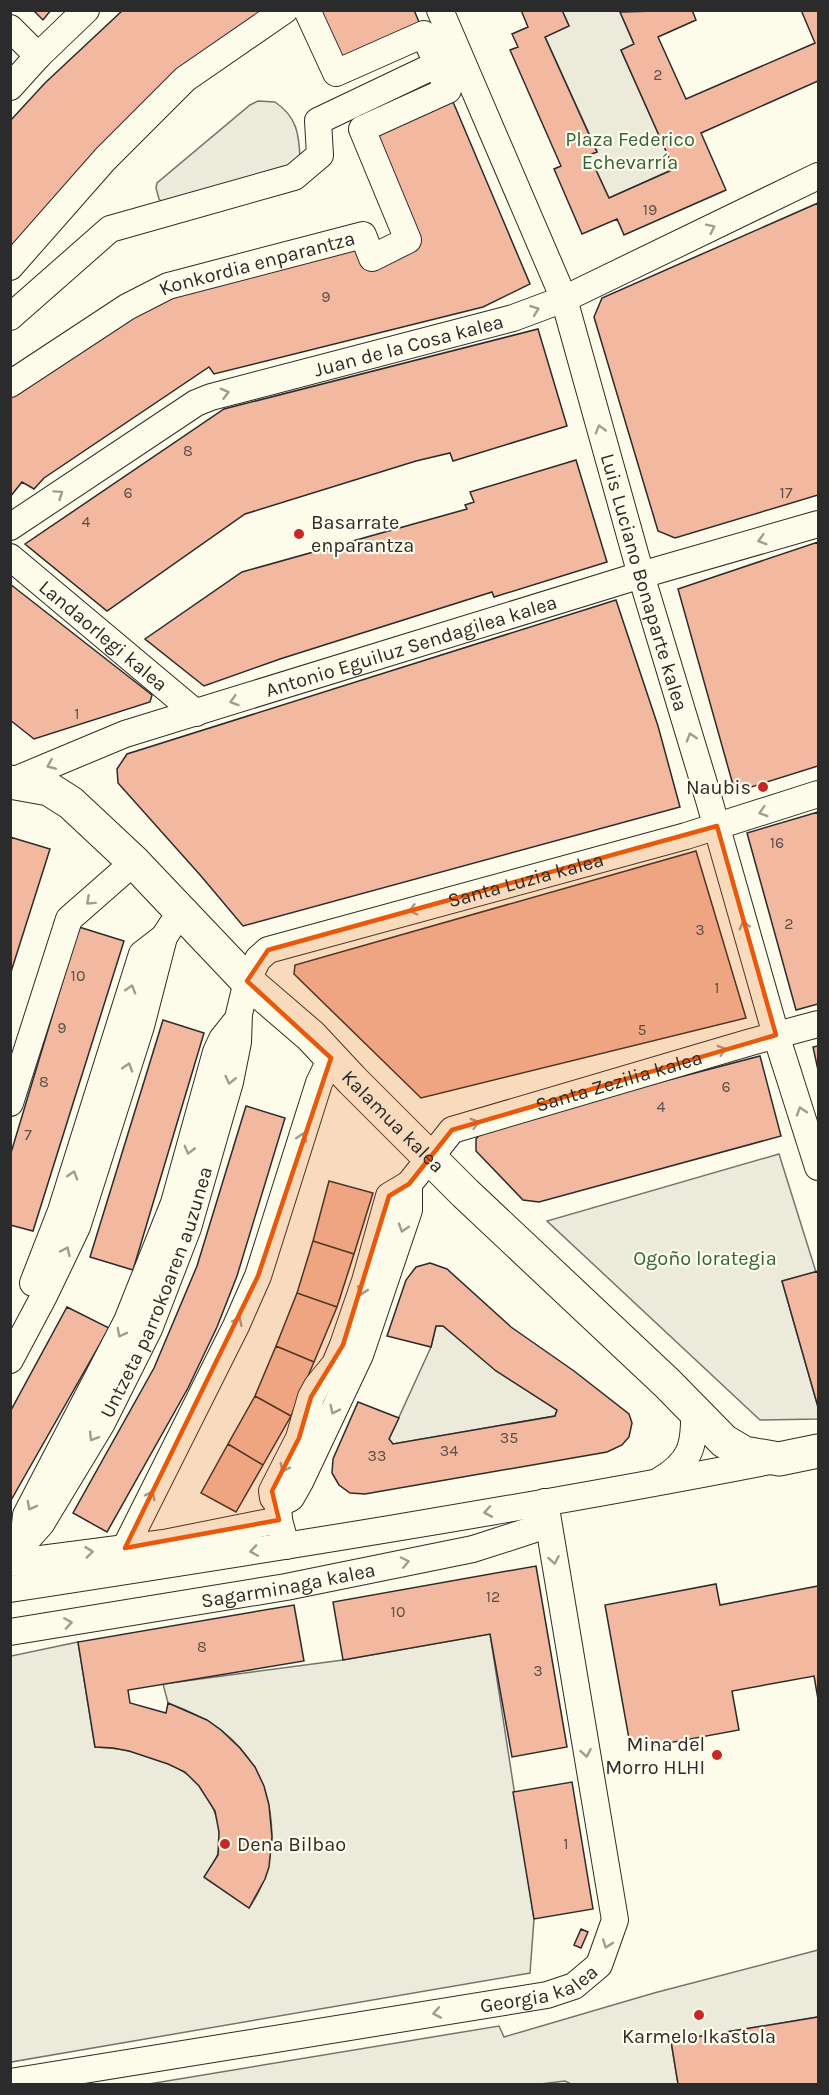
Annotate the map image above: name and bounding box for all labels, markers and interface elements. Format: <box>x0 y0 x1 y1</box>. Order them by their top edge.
house number: 2 <box>653 65 663 84</box>
park label: Plaza Federico Echevarría <box>565 128 695 174</box>
house number: 19 <box>643 200 657 219</box>
one-way arrow <box>705 223 716 235</box>
street label: Konkordia enparantza <box>155 227 357 301</box>
house number: 9 <box>321 287 331 306</box>
one-way arrow <box>528 305 539 317</box>
street label: Juan de la Cosa kalea <box>312 310 506 382</box>
one-way arrow <box>220 388 230 401</box>
one-way arrow <box>595 424 607 435</box>
house number: 8 <box>183 441 193 460</box>
street label: Luis Luciano Bonaparte kalea <box>596 451 693 714</box>
house number: 6 <box>123 483 133 502</box>
house number: 17 <box>780 483 793 502</box>
one-way arrow <box>52 490 63 501</box>
place label: Basarrate enparantza <box>311 511 414 557</box>
house number: 4 <box>82 512 91 531</box>
marker: Basarrate enparantza <box>292 527 306 541</box>
one-way arrow <box>757 533 768 545</box>
street label: Landaorlegi kalea <box>34 575 172 696</box>
street label: Antonio Eguiluz Sendagilea kalea <box>263 591 560 702</box>
one-way arrow <box>229 694 240 706</box>
house number: 1 <box>74 704 80 723</box>
one-way arrow <box>685 732 698 743</box>
one-way arrow <box>46 758 57 770</box>
place label: Naubis <box>686 776 751 799</box>
marker: Naubis <box>756 780 770 794</box>
one-way arrow <box>758 805 769 817</box>
house number: 16 <box>770 833 784 852</box>
street label: Santa Luzia kalea <box>445 848 606 912</box>
one-way arrow <box>86 894 97 905</box>
one-way arrow <box>408 903 419 915</box>
house number: 2 <box>784 914 794 933</box>
house number: 3 <box>695 920 705 939</box>
one-way arrow <box>739 920 752 930</box>
house number: 10 <box>71 966 85 985</box>
house number: 1 <box>714 978 720 997</box>
one-way arrow <box>124 984 136 995</box>
house number: 9 <box>57 1018 67 1037</box>
house number: 5 <box>637 1020 647 1039</box>
one-way arrow <box>717 1045 727 1058</box>
street label: Santa Zezilia kalea <box>533 1046 705 1117</box>
one-way arrow <box>121 1062 133 1073</box>
street label: Kalamua kalea <box>337 1066 449 1178</box>
house number: 8 <box>39 1072 49 1091</box>
one-way arrow <box>224 1074 237 1084</box>
house number: 6 <box>721 1077 731 1096</box>
house number: 4 <box>657 1097 666 1116</box>
one-way arrow <box>795 1106 808 1117</box>
one-way arrow <box>469 1118 480 1130</box>
house number: 7 <box>24 1125 32 1144</box>
one-way arrow <box>295 1132 307 1143</box>
one-way arrow <box>183 1145 196 1155</box>
street label: Untzeta parrokoaren auzunea <box>95 1164 217 1422</box>
one-way arrow <box>66 1170 78 1181</box>
one-way arrow <box>398 1222 411 1233</box>
one-way arrow <box>58 1247 70 1258</box>
park label: Ogoño lorategia <box>633 1247 777 1270</box>
one-way arrow <box>356 1285 369 1296</box>
one-way arrow <box>231 1316 243 1327</box>
one-way arrow <box>117 1327 128 1337</box>
one-way arrow <box>330 1403 342 1414</box>
house number: 35 <box>500 1428 518 1447</box>
one-way arrow <box>89 1431 101 1441</box>
house number: 34 <box>440 1441 458 1460</box>
house number: 33 <box>368 1446 386 1465</box>
one-way arrow <box>280 1462 291 1472</box>
one-way arrow <box>144 1491 156 1502</box>
one-way arrow <box>27 1499 38 1510</box>
one-way arrow <box>483 1505 493 1518</box>
one-way arrow <box>249 1545 259 1557</box>
one-way arrow <box>85 1546 94 1559</box>
one-way arrow <box>547 1556 559 1565</box>
one-way arrow <box>400 1557 410 1570</box>
street label: Sagarminaga kalea <box>199 1558 377 1613</box>
house number: 12 <box>486 1587 500 1606</box>
house number: 10 <box>391 1602 405 1621</box>
one-way arrow <box>64 1617 73 1629</box>
house number: 8 <box>197 1637 207 1656</box>
house number: 3 <box>533 1661 543 1680</box>
place label: Mina del Morro HLHI <box>605 1733 705 1779</box>
one-way arrow <box>580 1748 592 1757</box>
marker: Mina del Morro HLHI <box>710 1748 724 1762</box>
place label: Dena Bilbao <box>237 1833 346 1856</box>
house number: 1 <box>563 1834 569 1853</box>
marker: Dena Bilbao <box>218 1837 232 1851</box>
one-way arrow <box>601 1938 614 1949</box>
street label: Georgia kalea <box>478 1960 603 2018</box>
one-way arrow <box>432 2007 442 2019</box>
marker: Karmelo Ikastola <box>692 2008 706 2022</box>
place label: Karmelo Ikastola <box>622 2025 776 2048</box>

